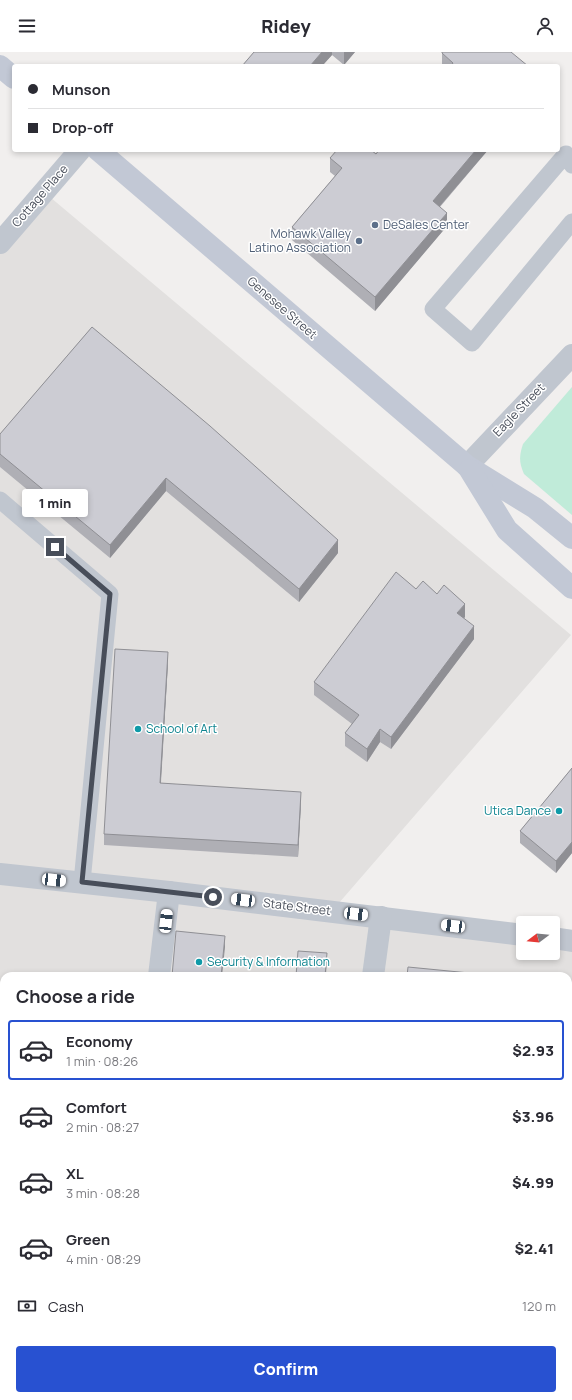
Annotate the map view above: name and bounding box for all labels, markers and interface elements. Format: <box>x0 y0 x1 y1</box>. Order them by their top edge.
text: Ridey <box>261 14 311 38</box>
icon: menu <box>16 15 38 37</box>
icon: person <box>534 15 556 37</box>
text: Munson <box>52 79 110 100</box>
text: Drop-off <box>52 117 113 138</box>
street label: Cottage Place <box>8 161 72 231</box>
place label: DeSales Center <box>383 216 470 233</box>
marker: DeSales Center <box>370 220 380 230</box>
place label: Mohawk Valley Latino Association <box>249 225 352 256</box>
marker: Mohawk Valley Latino Association <box>354 236 364 246</box>
street label: Genesee Street <box>244 273 321 343</box>
street label: Eagle Street <box>489 379 549 440</box>
callout: 1 min <box>22 489 88 517</box>
text: 1 min <box>39 494 71 512</box>
route end <box>46 538 64 556</box>
place label: School of Art <box>146 720 217 737</box>
marker: School of Art <box>133 724 143 734</box>
place label: Utica Dance <box>484 802 551 819</box>
marker: Utica Dance <box>554 806 564 816</box>
car <box>41 873 67 887</box>
route start <box>204 888 222 906</box>
car <box>230 893 256 907</box>
street label: State Street <box>262 894 332 919</box>
car <box>343 907 369 921</box>
car <box>159 908 173 934</box>
north arrow <box>516 916 560 960</box>
map controls <box>516 916 560 960</box>
car <box>440 919 466 933</box>
place label: Security & Information <box>207 953 330 970</box>
marker: Security & Information <box>194 957 204 967</box>
text: Choose a ride <box>16 984 135 1008</box>
text: Economy <box>66 1031 133 1052</box>
icon: car <box>18 1032 54 1068</box>
text: $2.93 <box>512 1040 554 1061</box>
text: 1 min · 08:26 <box>66 1052 138 1070</box>
text: Comfort <box>66 1097 127 1118</box>
icon: car <box>18 1098 54 1134</box>
text: $3.96 <box>512 1106 554 1127</box>
text: 2 min · 08:27 <box>66 1118 139 1136</box>
text: XL <box>66 1163 84 1184</box>
icon: car <box>18 1164 54 1200</box>
text: $4.99 <box>512 1172 554 1193</box>
text: 3 min · 08:28 <box>66 1184 140 1202</box>
text: Green <box>66 1229 110 1250</box>
icon: car <box>18 1230 54 1266</box>
text: $2.41 <box>514 1238 554 1259</box>
text: 4 min · 08:29 <box>66 1250 141 1268</box>
icon: cash <box>16 1295 38 1317</box>
text: Cash <box>48 1296 84 1317</box>
text: 120 m <box>522 1297 556 1315</box>
button: Confirm <box>16 1346 556 1392</box>

